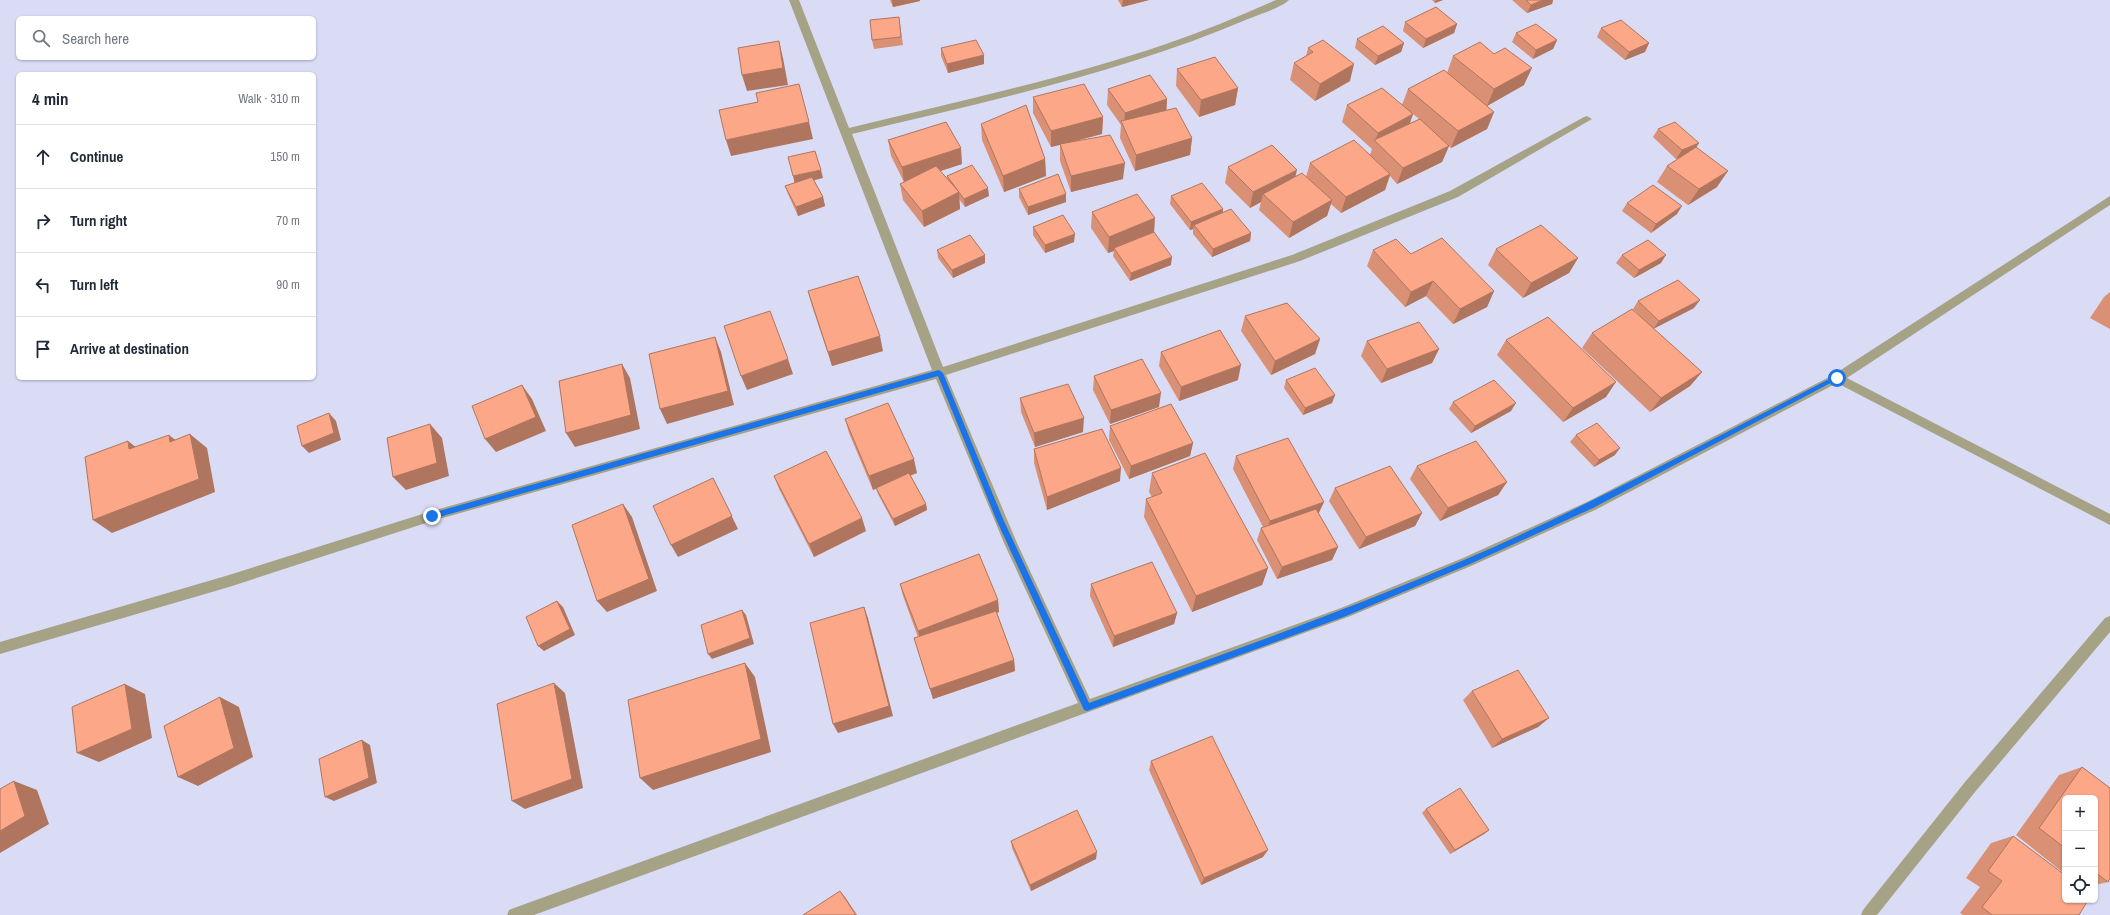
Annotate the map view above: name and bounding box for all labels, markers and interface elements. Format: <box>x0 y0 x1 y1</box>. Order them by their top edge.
search box <box>16 16 316 60</box>
icon: search <box>30 27 52 49</box>
text: Search here <box>62 28 129 49</box>
text: 4 min <box>32 87 68 110</box>
text: Walk · 310 m <box>238 90 300 107</box>
icon: ahead <box>32 146 54 168</box>
text: Continue <box>70 146 123 167</box>
text: 150 m <box>270 148 300 165</box>
icon: right <box>32 210 54 232</box>
text: Turn right <box>70 210 127 231</box>
text: 70 m <box>276 212 300 229</box>
icon: left <box>32 274 54 296</box>
text: Turn left <box>70 274 118 295</box>
text: 90 m <box>276 276 300 293</box>
icon: arrive <box>32 338 54 360</box>
text: Arrive at destination <box>70 338 189 359</box>
route start <box>1828 369 1846 387</box>
route end <box>423 507 441 525</box>
map controls <box>2062 795 2098 903</box>
button: + <box>2062 795 2098 831</box>
button: − <box>2062 831 2098 867</box>
button: locate <box>2062 867 2098 903</box>

